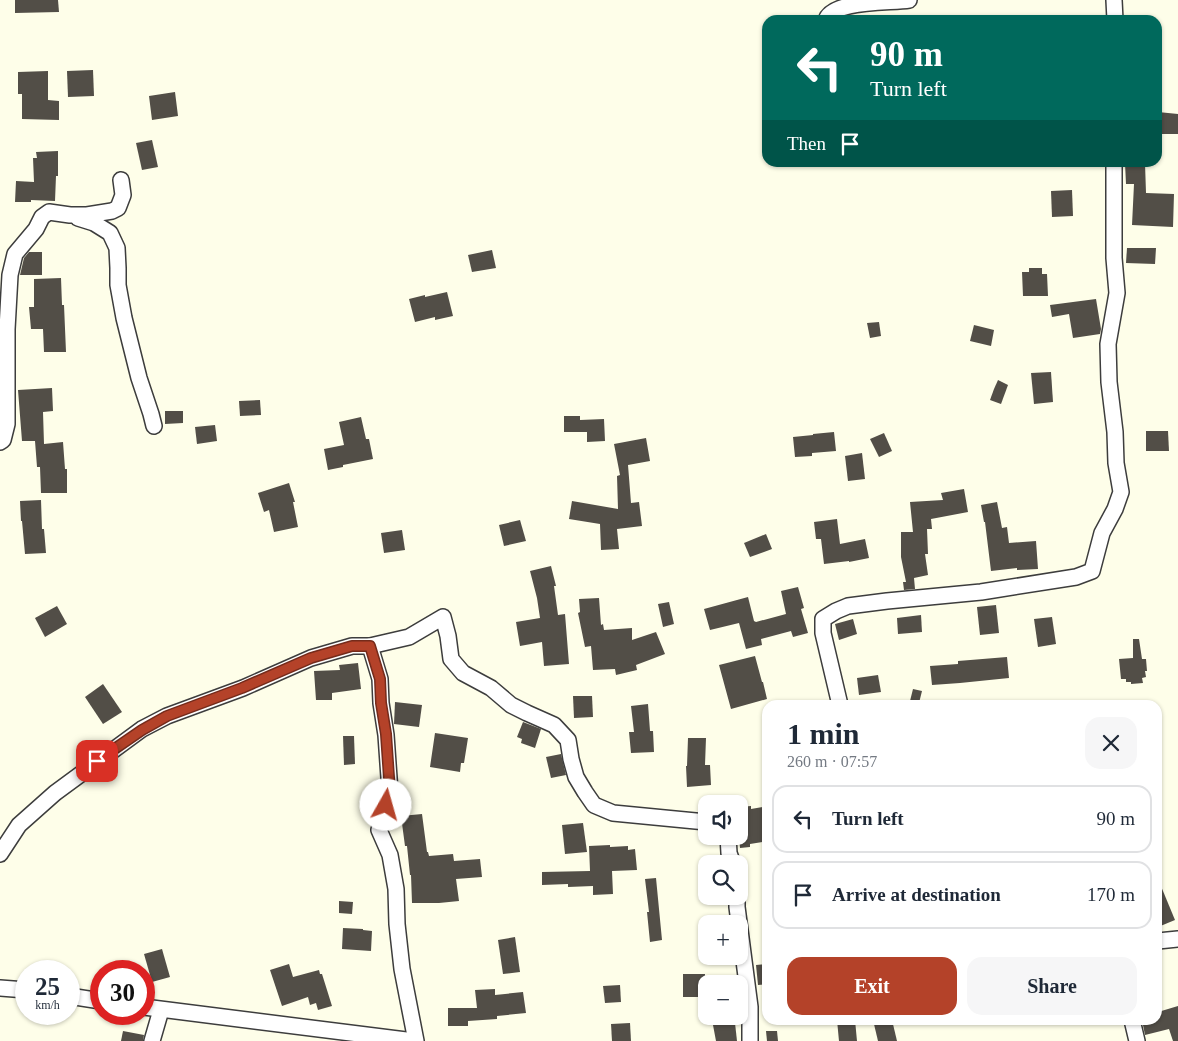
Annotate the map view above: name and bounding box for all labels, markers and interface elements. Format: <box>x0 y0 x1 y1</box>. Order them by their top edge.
icon: left <box>787 35 852 100</box>
text: 90 m <box>870 35 943 74</box>
text: Turn left <box>870 76 947 101</box>
icon: arrive <box>836 130 864 158</box>
text: Then <box>787 133 826 154</box>
text: 1 min <box>787 717 860 750</box>
button: close <box>1085 717 1137 769</box>
pin <box>76 740 118 782</box>
icon: arrive <box>83 747 111 775</box>
text: 260 m · 07:57 <box>787 753 877 770</box>
position arrow <box>359 778 411 830</box>
map controls <box>698 795 748 1025</box>
button: sound <box>698 795 748 845</box>
icon: left <box>789 805 817 833</box>
text: Turn left <box>832 808 904 829</box>
text: 90 m <box>1096 808 1135 829</box>
button: search <box>698 855 748 905</box>
icon: arrive <box>789 881 817 909</box>
text: Arrive at destination <box>832 884 1001 905</box>
text: 170 m <box>1087 884 1135 905</box>
button: + <box>698 915 748 965</box>
button: Exit <box>787 957 957 1015</box>
button: Share <box>967 957 1137 1015</box>
speed limit sign: 30 <box>90 960 155 1025</box>
text: 25 <box>35 973 60 1000</box>
button: − <box>698 975 748 1025</box>
text: km/h <box>35 998 60 1012</box>

